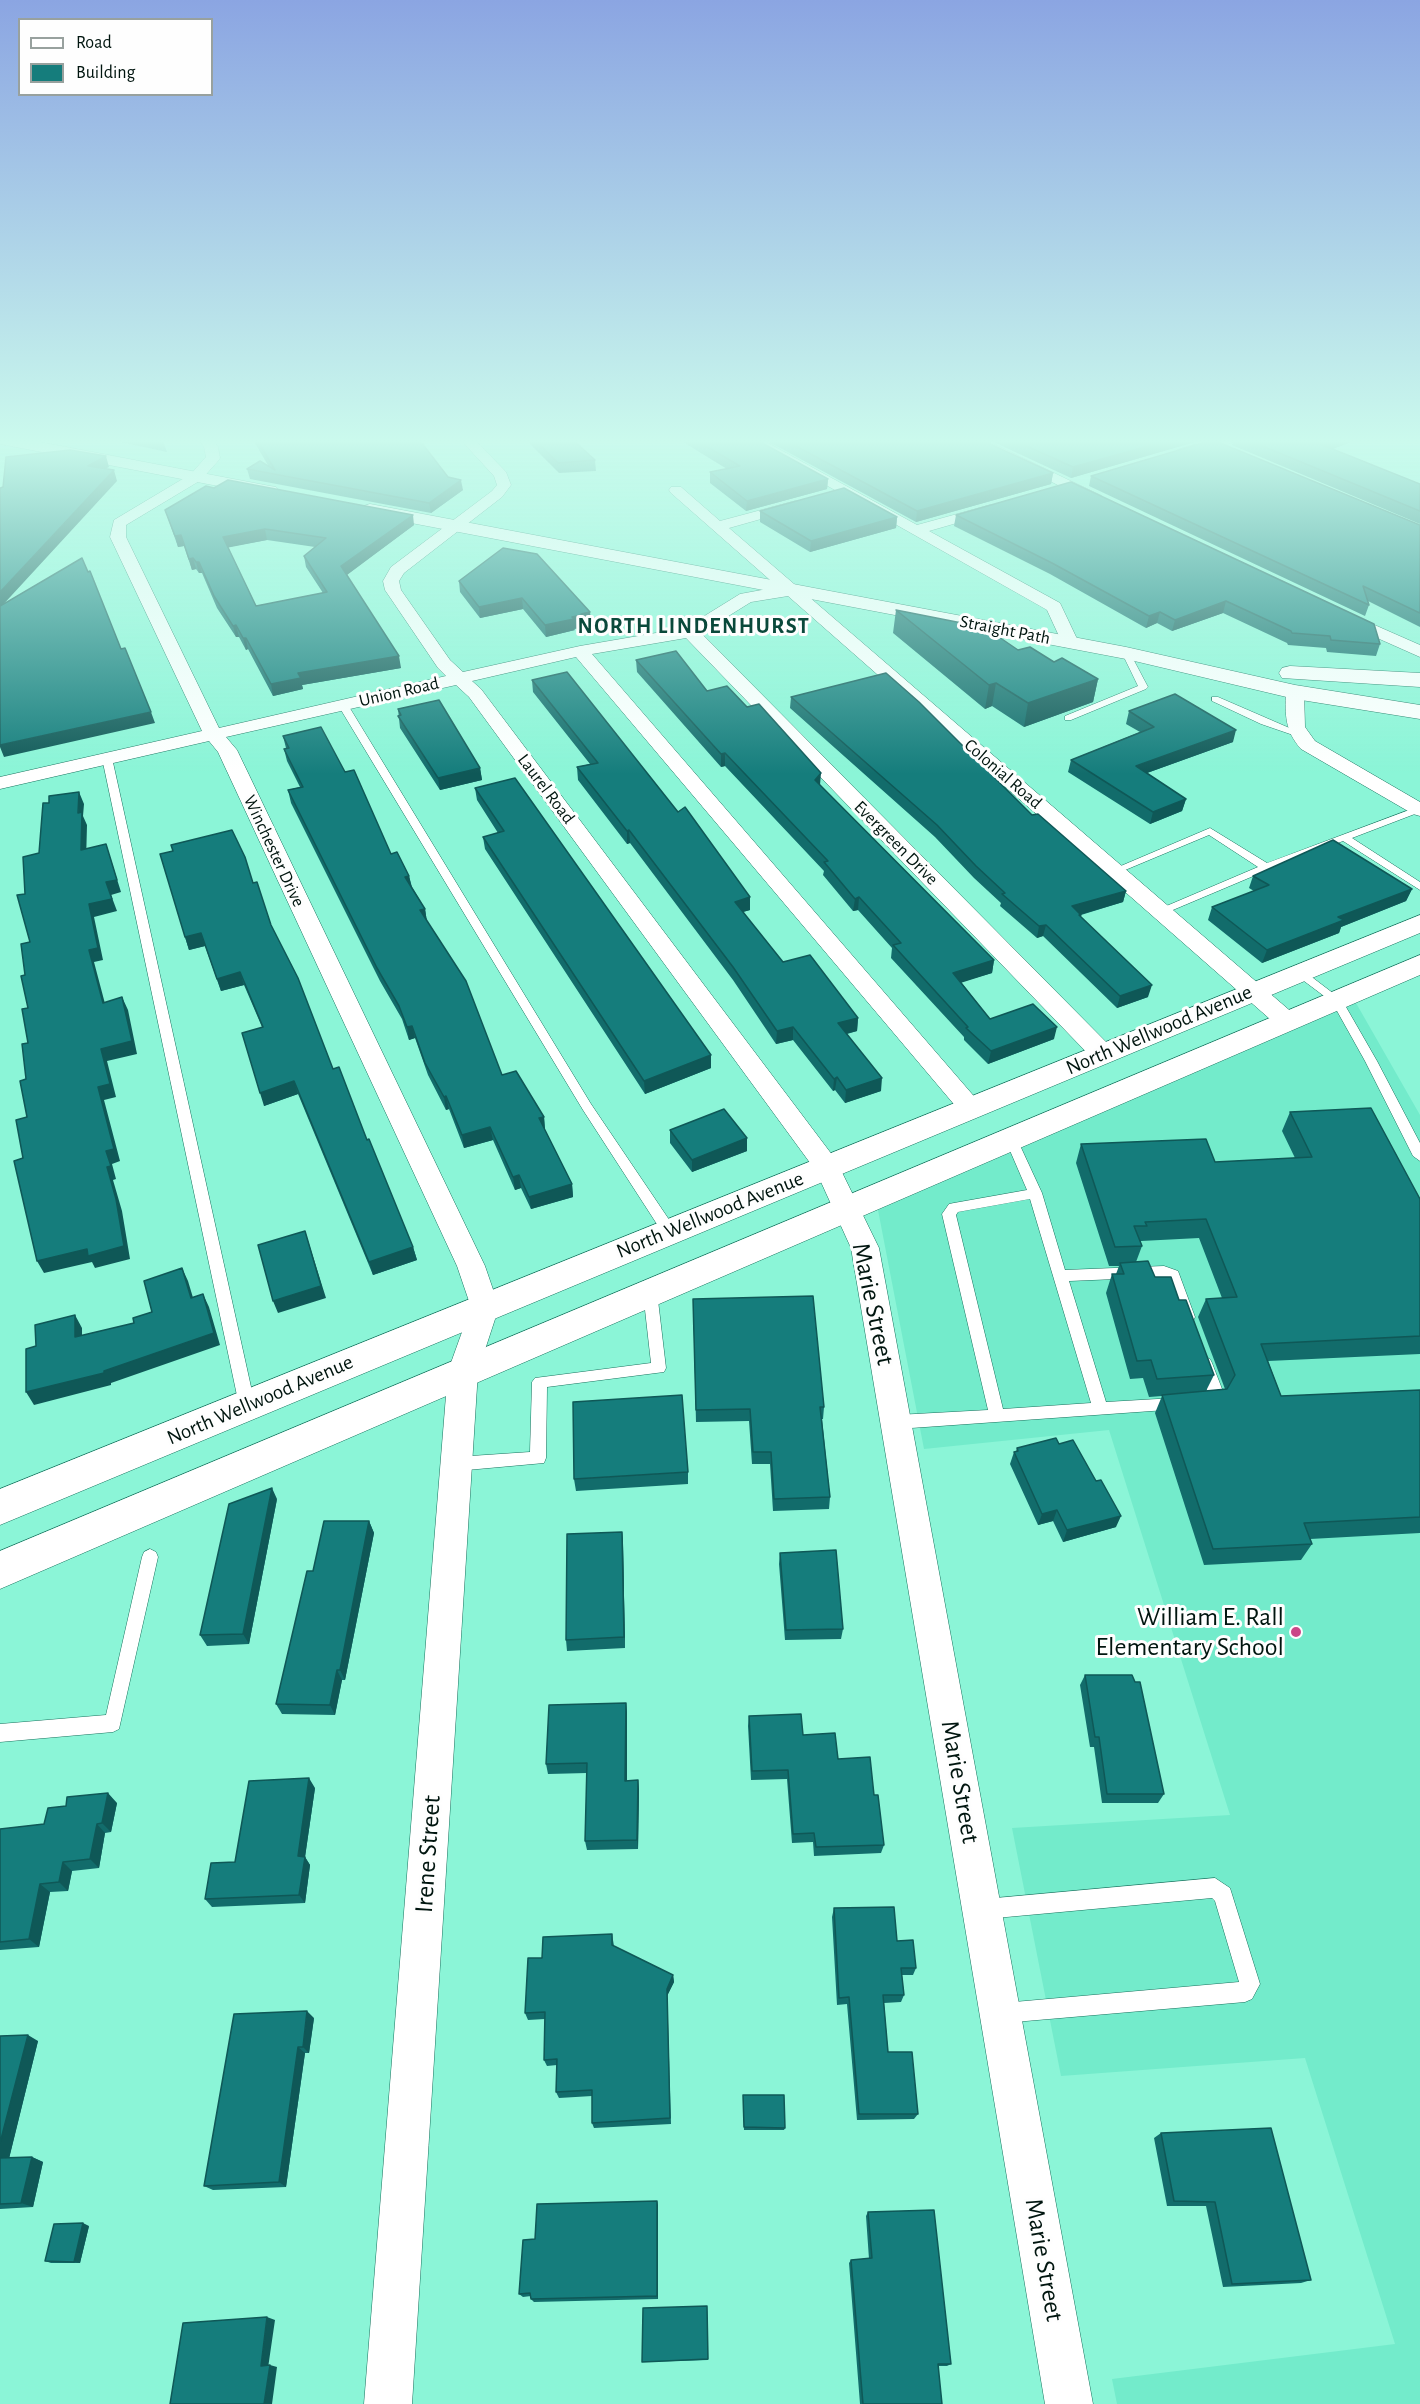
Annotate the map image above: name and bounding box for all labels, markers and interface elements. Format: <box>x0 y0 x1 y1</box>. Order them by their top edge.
legend <box>18 18 213 96</box>
text: Road <box>76 34 112 52</box>
text: Building <box>76 64 135 82</box>
street label: Straight Path <box>958 611 1052 649</box>
district label: NORTH LINDENHURST <box>578 613 810 639</box>
street label: Union Road <box>357 672 441 712</box>
street label: Colonial Road <box>960 734 1046 814</box>
street label: Laurel Road <box>513 750 579 828</box>
street label: Winchester Drive <box>239 792 309 910</box>
street label: Evergreen Drive <box>849 796 943 890</box>
street label: North Wellwood Avenue <box>1062 979 1256 1081</box>
street label: North Wellwood Avenue <box>613 1166 807 1264</box>
street label: Marie Street <box>845 1240 901 1368</box>
street label: North Wellwood Avenue <box>163 1349 357 1451</box>
place label: William E. Rall Elementary School <box>1096 1601 1284 1662</box>
marker: William E. Rall Elementary School <box>1289 1625 1303 1639</box>
street label: Marie Street <box>934 1718 986 1846</box>
street label: Irene Street <box>408 1794 448 1914</box>
street label: Marie Street <box>1018 2196 1070 2324</box>

